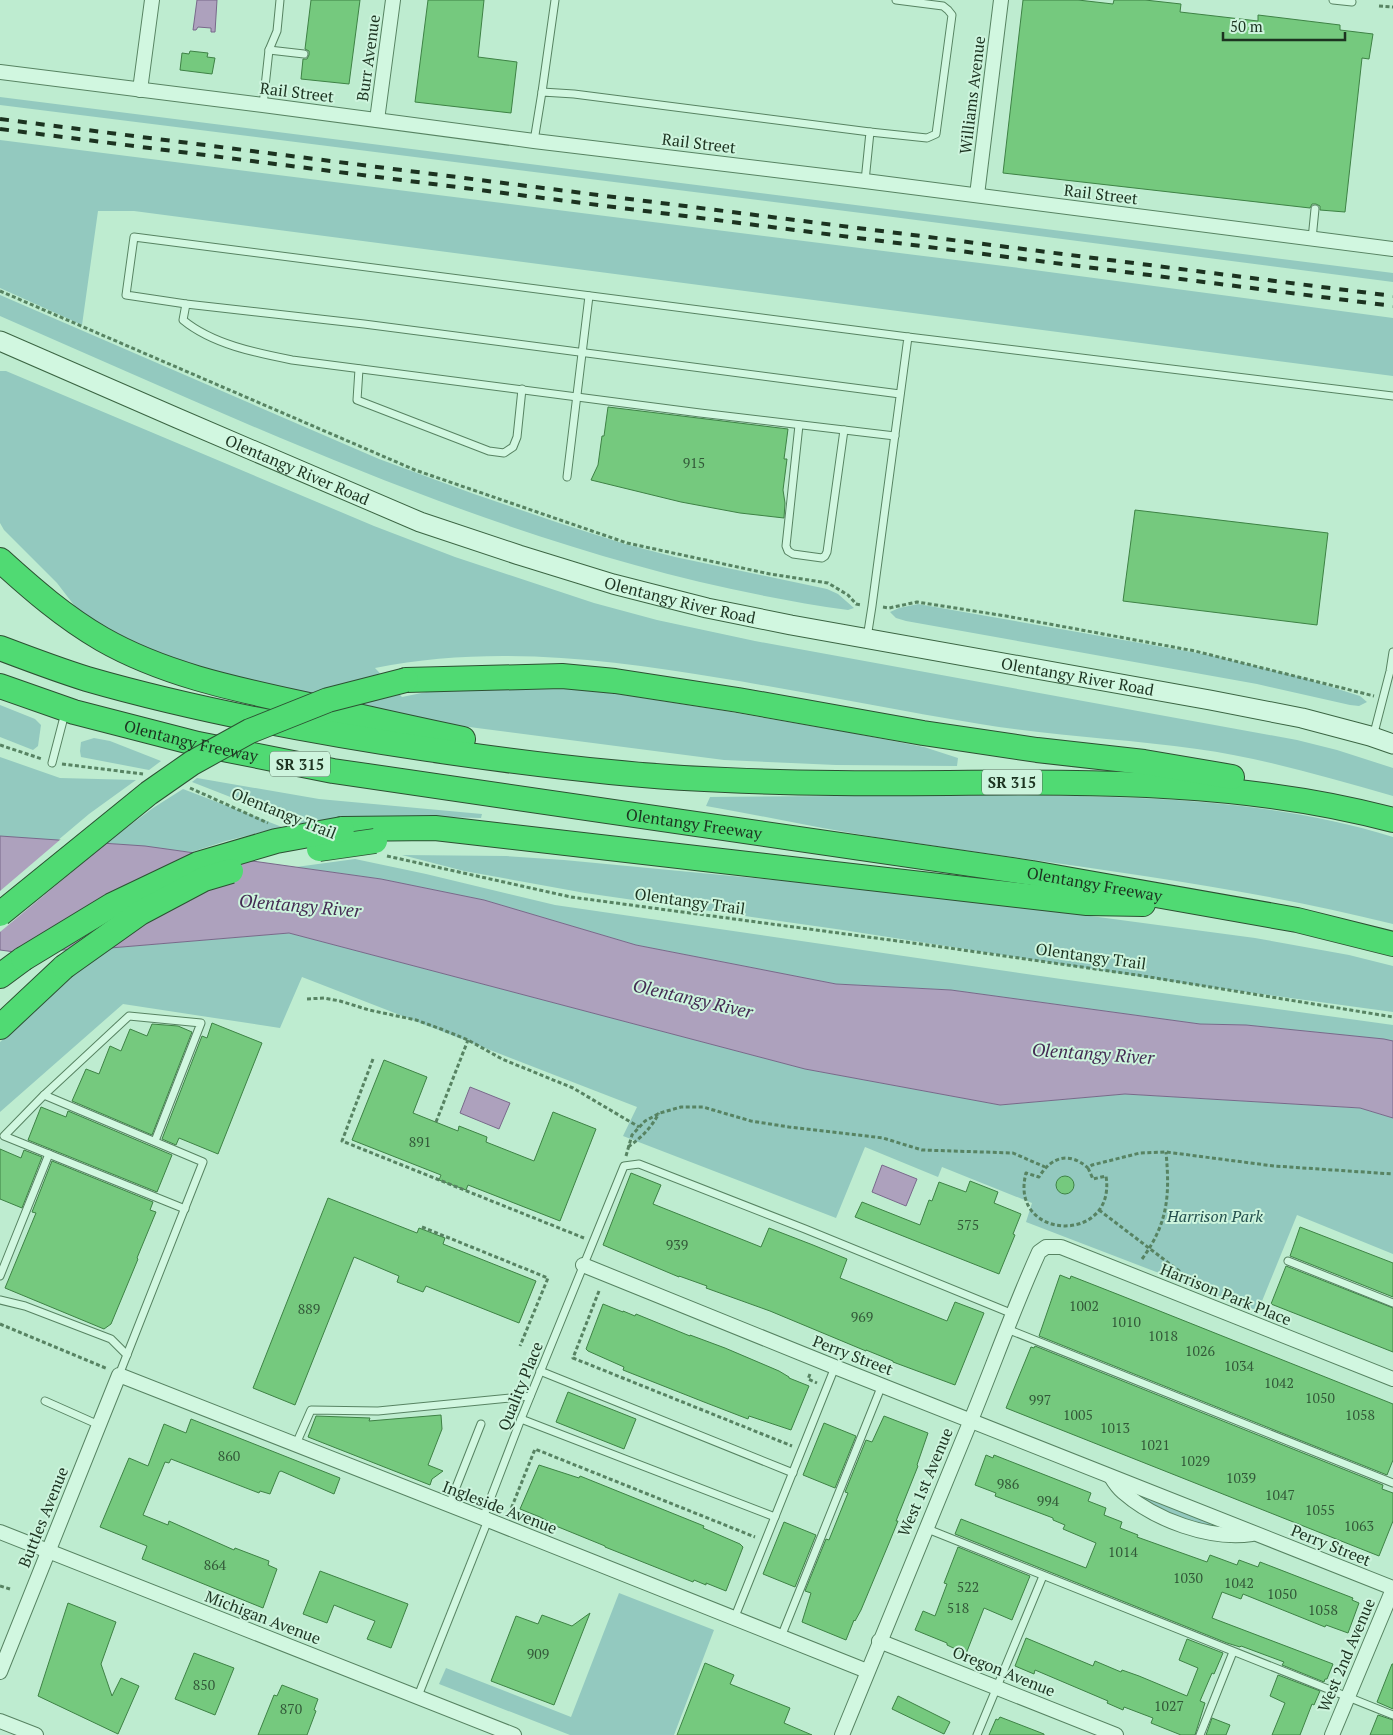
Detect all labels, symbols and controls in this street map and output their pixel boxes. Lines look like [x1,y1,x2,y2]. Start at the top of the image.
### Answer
scale bar [1223,10,1346,42]
street label: Burr Avenue [351,13,385,103]
text: 50 m [1230,16,1263,36]
street label: Williams Avenue [954,35,990,155]
street label: Rail Street [259,77,335,107]
street label: Rail Street [661,128,737,158]
street label: Rail Street [1063,179,1139,209]
street label: Olentangy River Road [222,429,373,510]
house number: 915 [683,453,705,472]
street label: Olentangy River Road [602,571,758,629]
street label: Olentangy River Road [999,652,1156,701]
street label: Olentangy Freeway [122,714,261,767]
road number: SR 315 [270,752,330,776]
road number: SR 315 [982,770,1042,794]
street label: Olentangy Trail [228,782,340,844]
street label: Olentangy Freeway [625,803,764,845]
street label: Olentangy Freeway [1025,861,1165,907]
street label: Olentangy Trail [633,882,747,920]
water label: Olentangy River [238,888,363,922]
street label: Olentangy Trail [1034,937,1148,975]
water label: Olentangy River [631,973,756,1024]
water label: Olentangy River [1031,1037,1156,1069]
house number: 891 [409,1132,431,1151]
park label: Harrison Park [1166,1205,1263,1227]
house number: 575 [957,1215,979,1234]
house number: 939 [666,1235,688,1254]
street label: Harrison Park Place [1157,1258,1295,1330]
house number: 1002 [1069,1296,1099,1315]
house number: 889 [298,1299,320,1318]
house number: 969 [851,1307,873,1326]
house number: 1010 [1111,1312,1141,1331]
house number: 1018 [1148,1326,1178,1345]
street label: Perry Street [810,1330,896,1380]
street label: Quality Place [492,1338,548,1434]
house number: 1026 [1185,1341,1215,1360]
house number: 1034 [1224,1356,1254,1375]
house number: 1042 [1264,1373,1294,1392]
house number: 1050 [1305,1388,1335,1407]
house number: 997 [1029,1390,1051,1409]
house number: 1005 [1063,1405,1093,1424]
house number: 1058 [1345,1405,1375,1424]
house number: 1013 [1100,1418,1130,1437]
street label: West 1st Avenue [892,1424,958,1540]
house number: 1021 [1140,1435,1170,1454]
house number: 860 [218,1446,240,1465]
house number: 1029 [1180,1451,1210,1470]
street label: Buttles Avenue [13,1463,73,1571]
house number: 1039 [1226,1468,1256,1487]
house number: 986 [997,1474,1020,1493]
street label: Ingleside Avenue [440,1475,560,1539]
house number: 1047 [1265,1485,1295,1504]
house number: 994 [1037,1491,1060,1510]
house number: 1055 [1305,1500,1335,1519]
house number: 1063 [1344,1516,1374,1535]
street label: Perry Street [1288,1519,1374,1571]
house number: 1014 [1108,1542,1138,1561]
house number: 864 [204,1555,227,1574]
house number: 1030 [1173,1568,1203,1587]
house number: 1042 [1224,1573,1254,1592]
house number: 522 [957,1577,979,1596]
house number: 1050 [1267,1584,1297,1603]
street label: Michigan Avenue [202,1585,324,1649]
street label: West 2nd Avenue [1312,1595,1380,1715]
house number: 518 [947,1598,969,1617]
house number: 1058 [1308,1600,1338,1619]
street label: Oregon Avenue [949,1640,1059,1702]
house number: 909 [527,1644,549,1663]
house number: 850 [193,1675,215,1694]
house number: 1027 [1154,1696,1184,1715]
house number: 870 [280,1699,302,1718]

